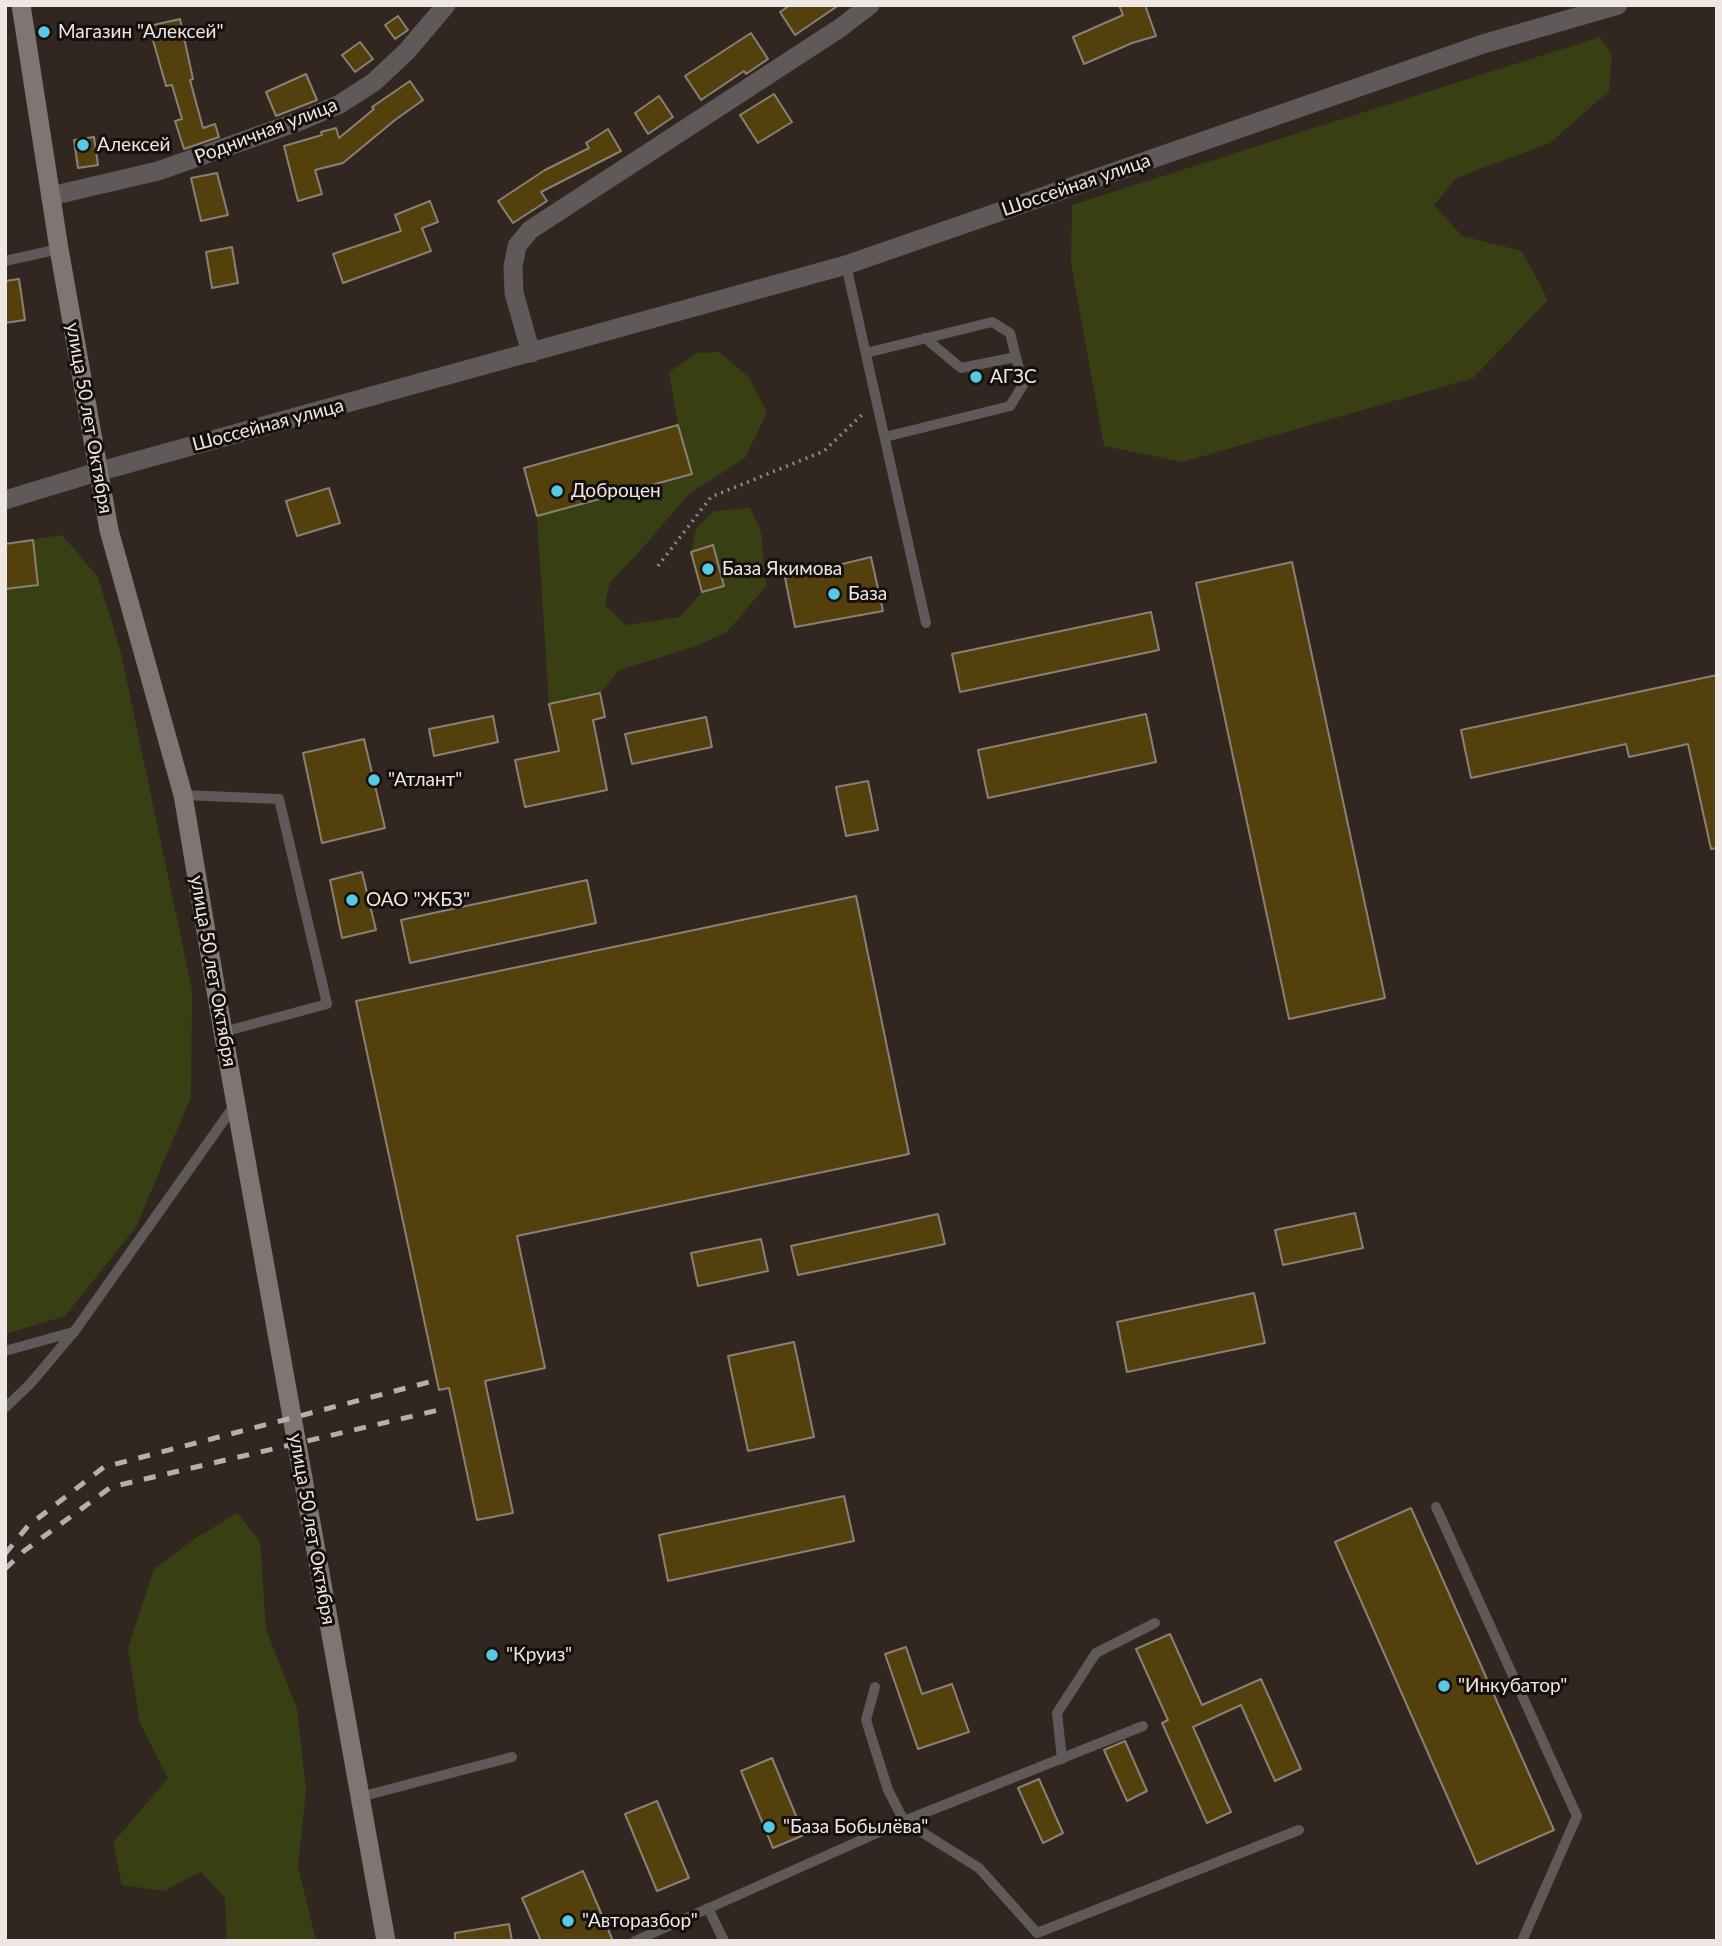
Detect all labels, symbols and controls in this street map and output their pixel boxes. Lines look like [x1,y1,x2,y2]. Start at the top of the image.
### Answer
place label: Магазин "Алексей" [58,21,223,43]
marker: Магазин "Алексей" [36,24,52,40]
street label: Родничная улица [192,93,340,169]
place label: Алексей [97,134,170,156]
marker: Алексей [75,137,91,153]
street label: Шоссейная улица [999,149,1153,221]
street label: улица 50 лет Октября [61,321,117,515]
place label: АГЗС [990,366,1037,388]
marker: АГЗС [968,369,984,385]
street label: Шоссейная улица [190,394,346,456]
place label: Доброцен [571,480,661,502]
marker: Доброцен [549,483,565,499]
place label: База Якимова [722,558,842,580]
marker: База Якимова [700,561,716,577]
place label: База [848,583,887,605]
marker: База [826,586,842,602]
place label: "Атлант" [388,769,462,791]
marker: "Атлант" [366,772,382,788]
street label: улица 50 лет Октября [185,874,241,1068]
place label: ОАО "ЖБЗ" [366,889,470,911]
marker: ОАО "ЖБЗ" [344,892,360,908]
street label: улица 50 лет Октября [284,1432,340,1626]
place label: "Круиз" [506,1644,572,1666]
marker: "Круиз" [484,1647,500,1663]
place label: "Инкубатор" [1458,1675,1567,1697]
marker: "Инкубатор" [1436,1678,1452,1694]
place label: "База Бобылёва" [783,1816,928,1838]
marker: "База Бобылёва" [761,1819,777,1835]
place label: "Авторазбор" [582,1910,698,1932]
marker: "Авторазбор" [560,1913,576,1929]

